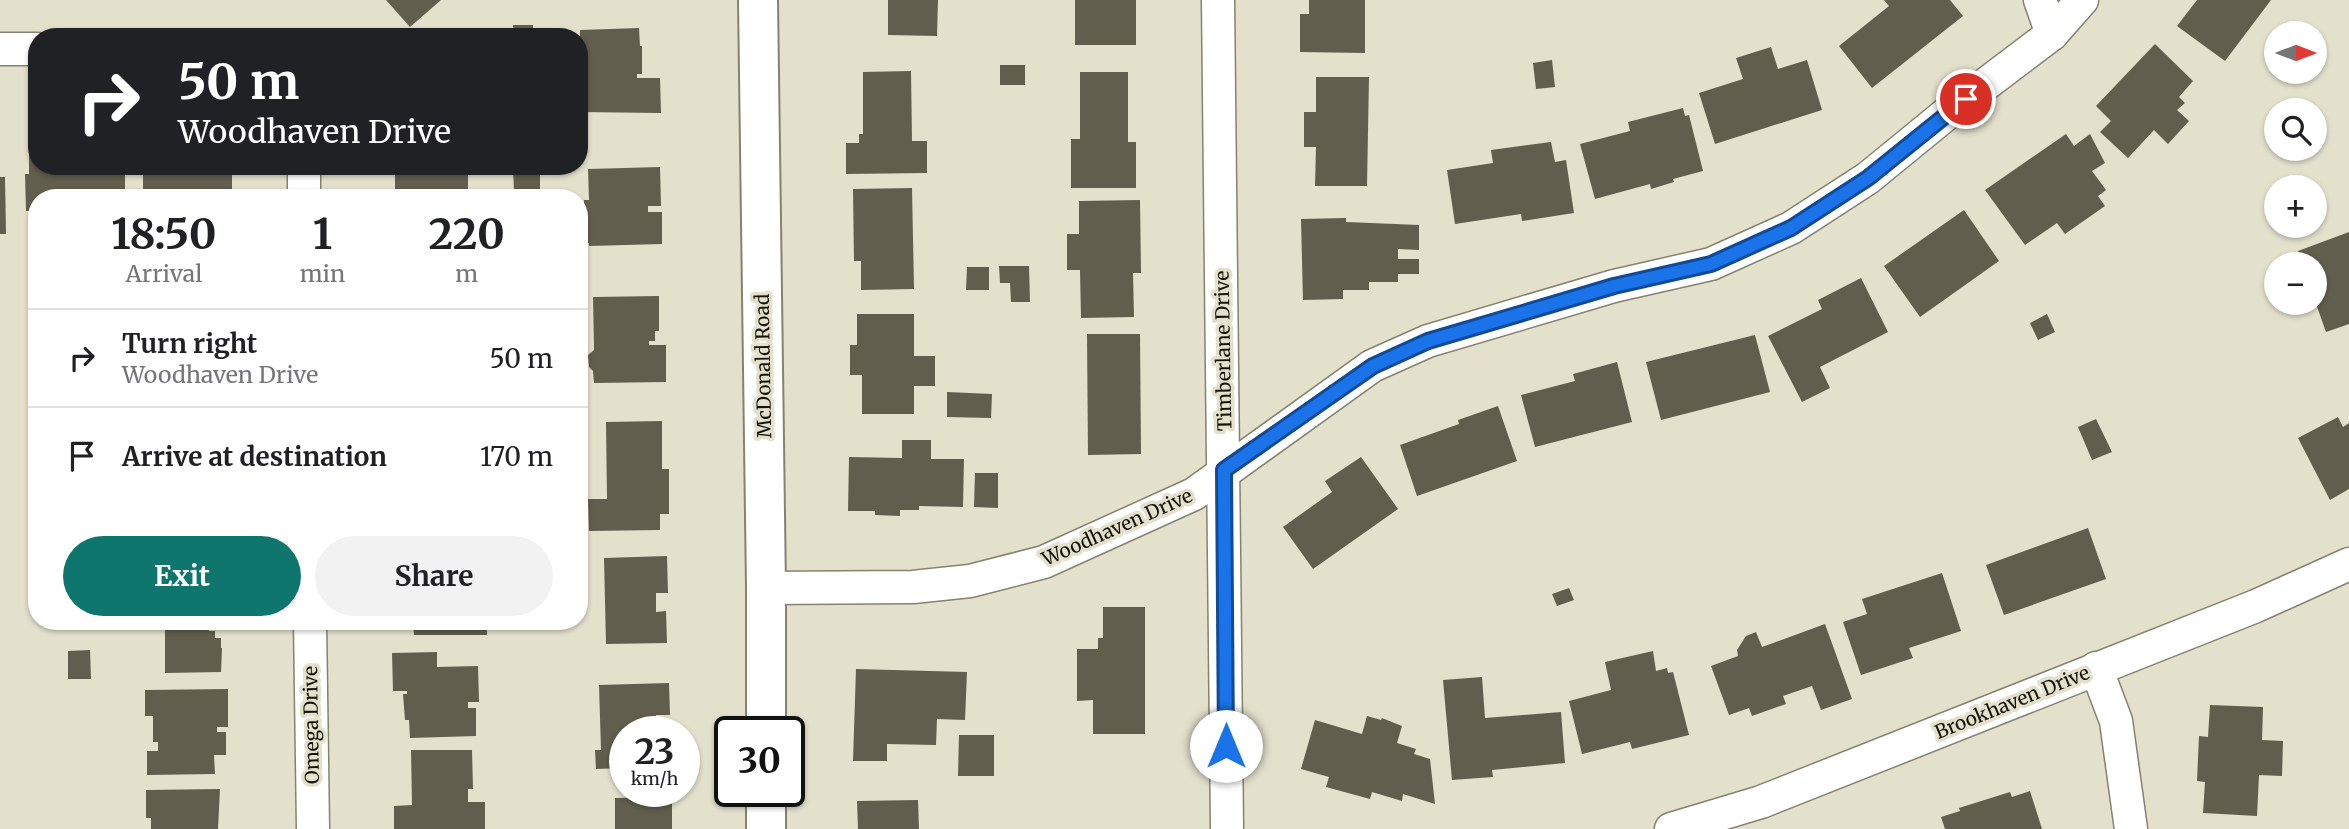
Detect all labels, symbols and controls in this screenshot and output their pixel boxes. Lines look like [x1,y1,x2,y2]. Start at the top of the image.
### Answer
north arrow [2264,21,2328,84]
map controls [2264,21,2327,315]
text: 50 m [178,51,299,112]
icon: right [63,56,154,147]
pin [1936,69,1996,129]
icon: arrive [1947,80,1985,118]
button: search [2264,98,2327,161]
text: Woodhaven Drive [178,112,451,152]
button: + [2264,175,2327,238]
text: 18:50 [111,208,216,260]
text: 1 [313,208,332,260]
text: 220 [429,208,505,260]
button: − [2264,252,2327,315]
text: Arrival [125,259,202,288]
text: min [300,259,345,288]
text: m [455,259,478,288]
street label: Timberlane Drive [1210,271,1236,431]
street label: McDonald Road [750,294,776,438]
text: Turn right [122,327,257,360]
icon: right [63,339,101,377]
text: 50 m [489,342,553,375]
text: Woodhaven Drive [122,360,318,389]
icon: arrive [63,437,101,475]
text: Arrive at destination [122,440,387,473]
text: 170 m [480,440,553,473]
street label: Woodhaven Drive [1037,483,1196,571]
button: Exit [63,536,301,616]
button: Share [315,536,553,616]
street label: Brookhaven Drive [1931,660,2093,744]
street label: Omega Drive [298,666,324,784]
position arrow [1189,709,1263,783]
speed limit sign: 30 [714,716,805,807]
text: 23 [635,730,674,774]
text: km/h [631,767,678,790]

